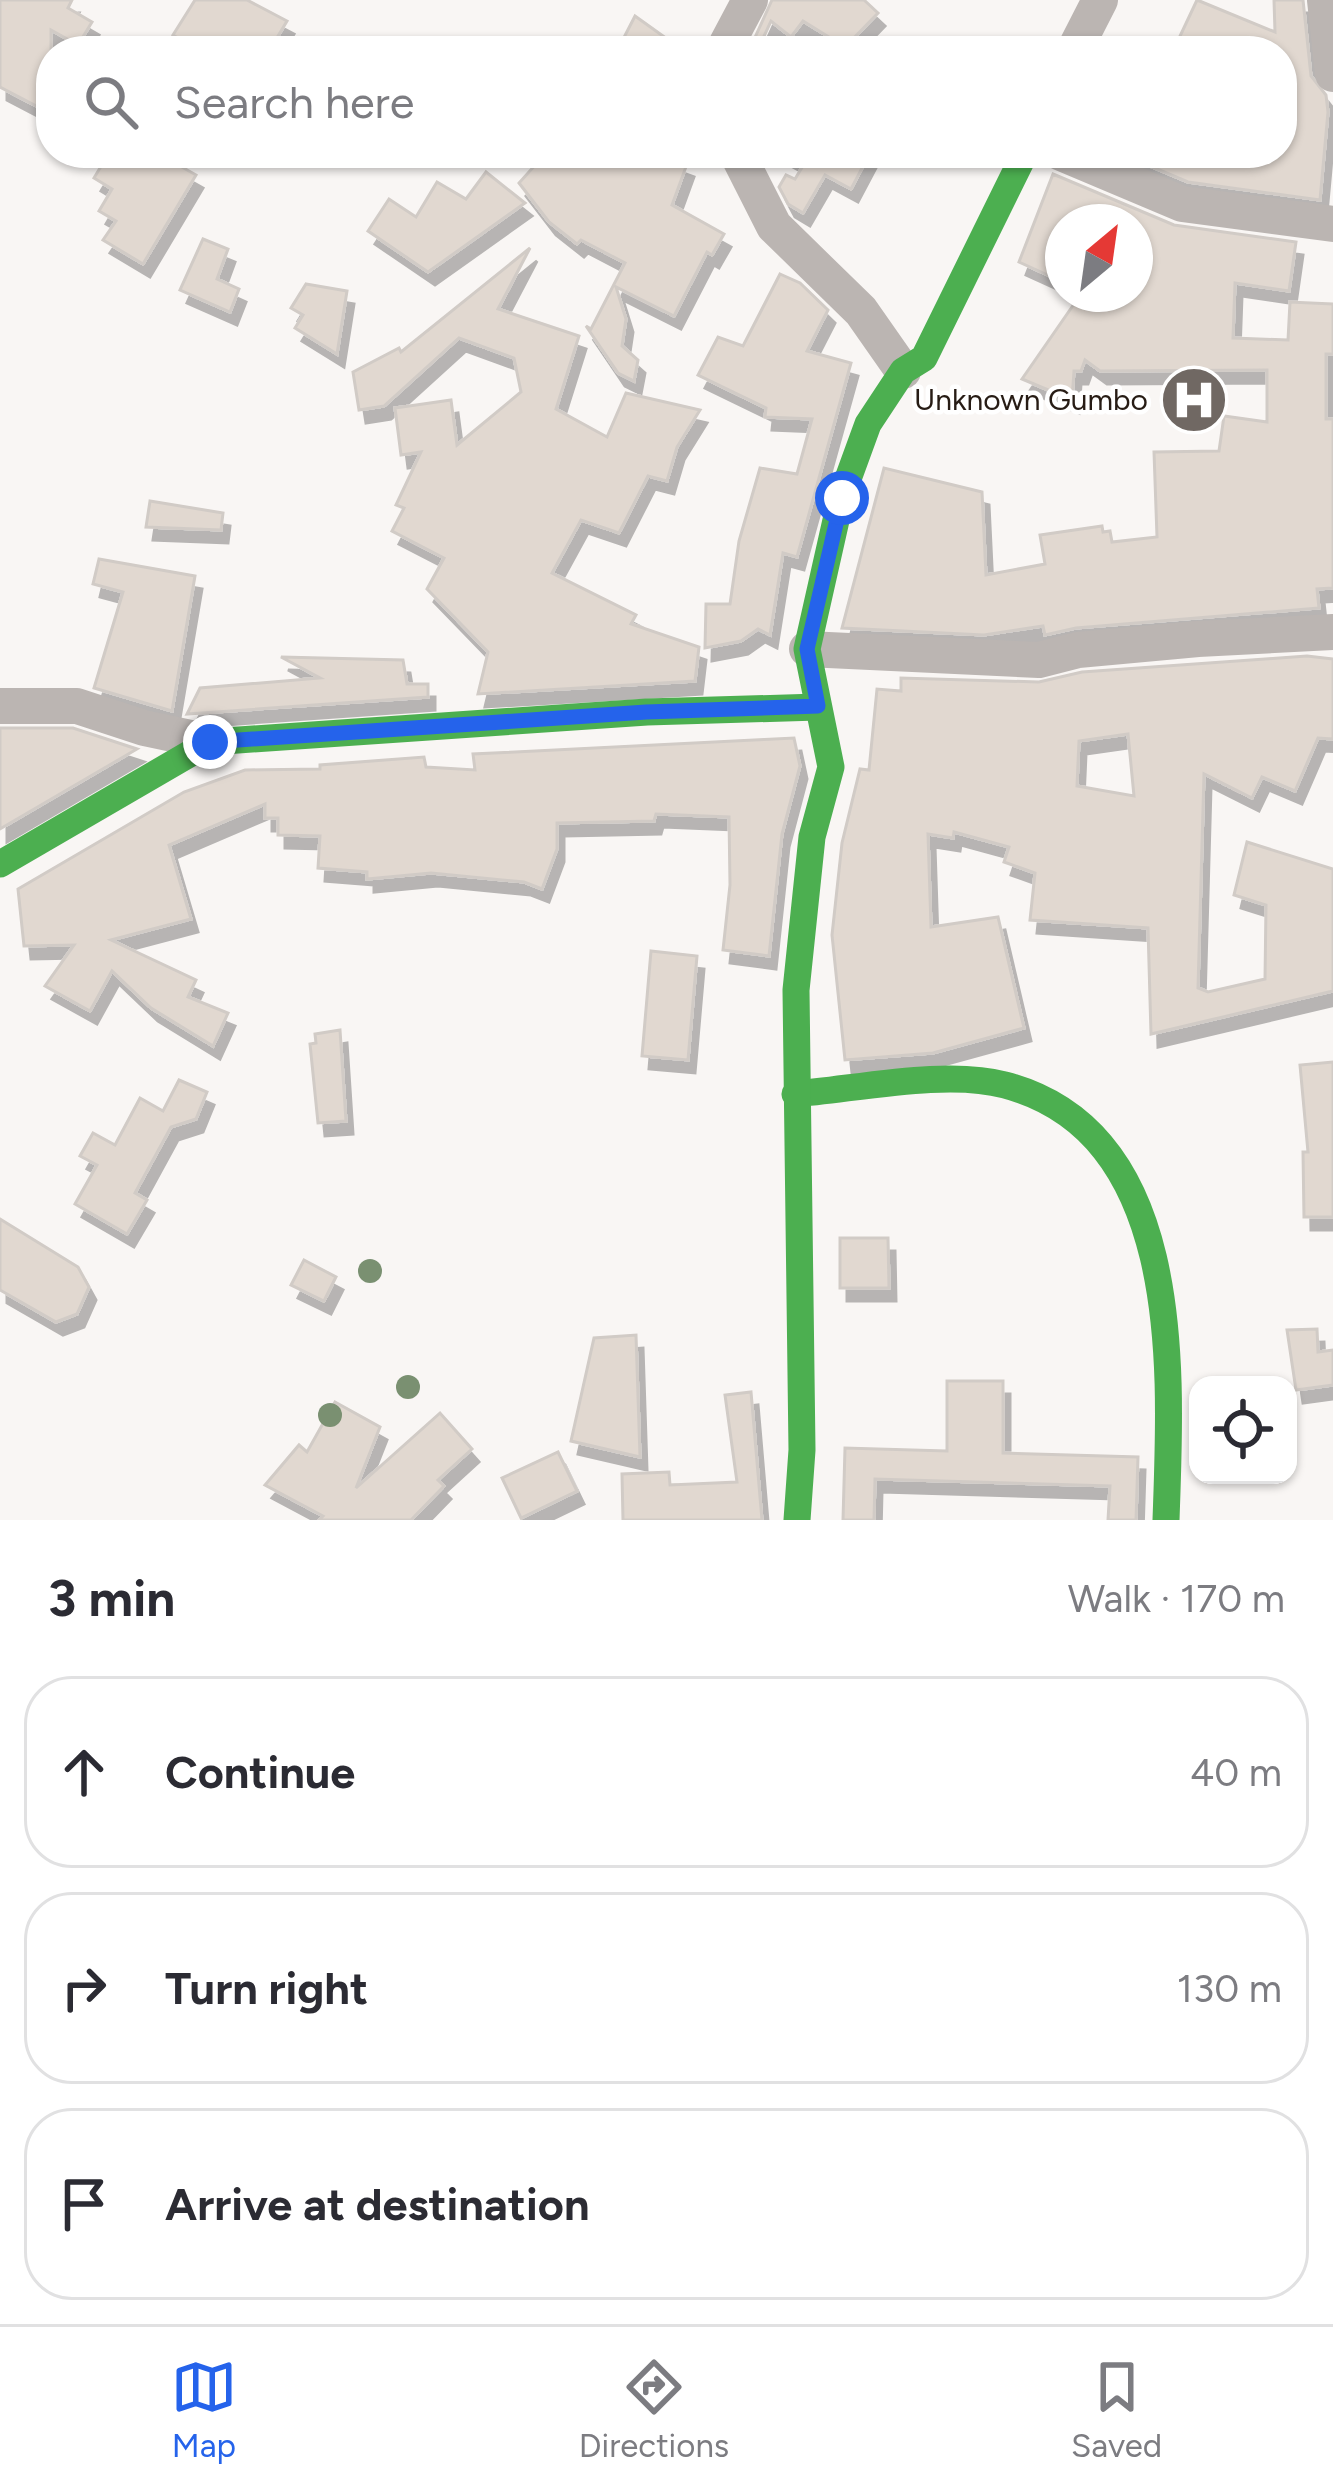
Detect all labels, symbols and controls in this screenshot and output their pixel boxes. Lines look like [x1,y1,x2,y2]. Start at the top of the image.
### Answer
search box [36,36,1297,168]
icon: search [78,69,144,135]
text: Search here [174,75,414,129]
north arrow [1045,204,1153,312]
hospital icon: Unknown Gumbo [1159,365,1229,435]
place label: Unknown Gumbo [914,381,1148,418]
route start [815,471,869,525]
route end [183,715,237,769]
map controls [1189,1376,1297,1484]
button: locate [1189,1376,1297,1484]
text: 3 min [48,1568,175,1629]
text: Walk · 170 m [1068,1575,1285,1622]
icon: ahead [51,1739,117,1805]
text: Continue [165,1745,355,1799]
text: 40 m [1190,1749,1282,1796]
icon: right [51,1955,117,2021]
text: Turn right [165,1961,368,2015]
text: 130 m [1177,1965,1282,2012]
icon: arrive [51,2171,117,2237]
text: Arrive at destination [165,2177,589,2231]
tab: Map [171,2354,237,2465]
tab: Directions [579,2354,729,2465]
tab: Saved [1071,2354,1162,2465]

